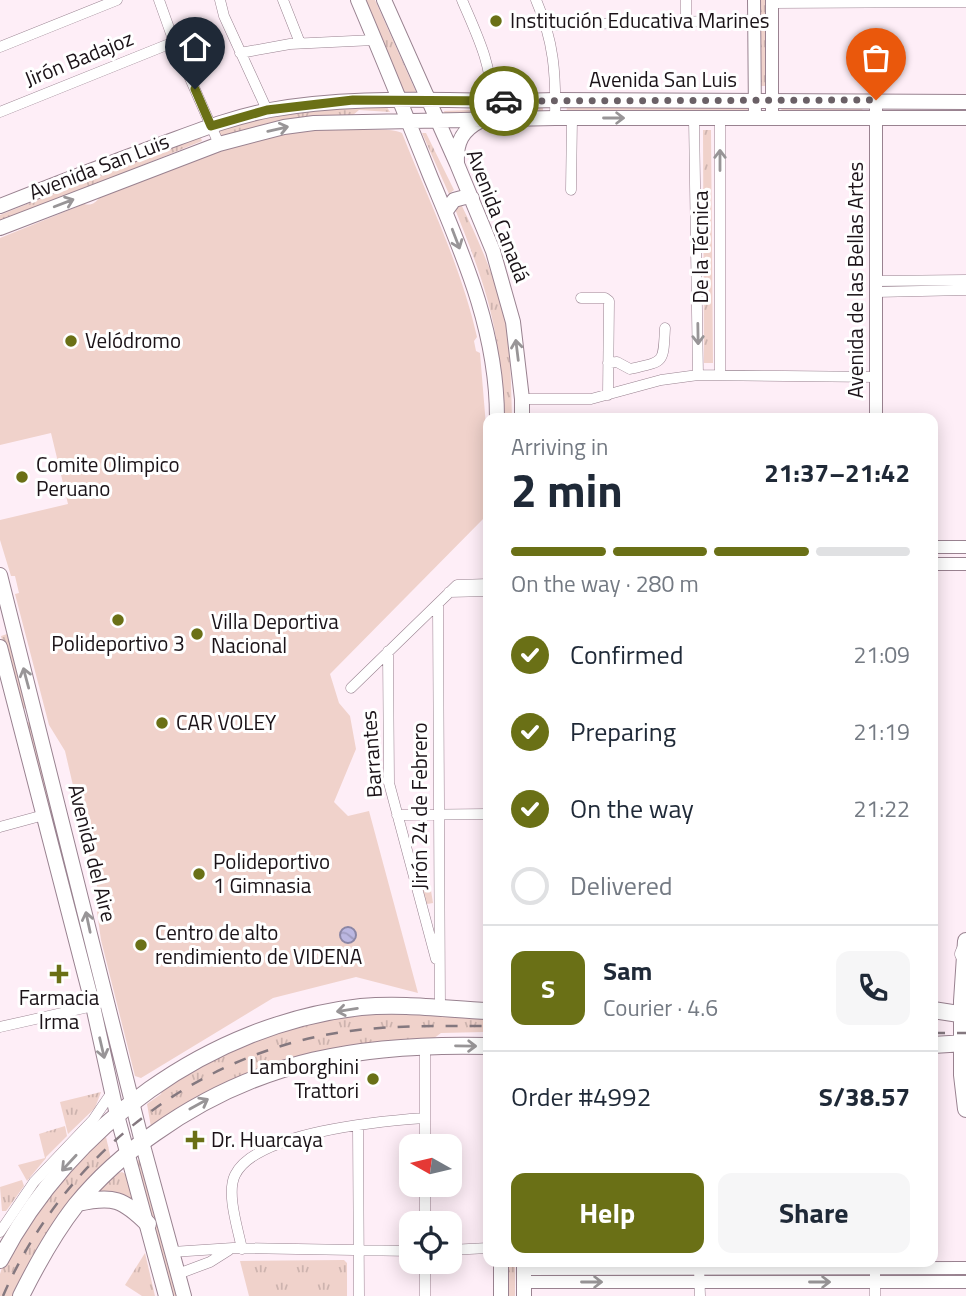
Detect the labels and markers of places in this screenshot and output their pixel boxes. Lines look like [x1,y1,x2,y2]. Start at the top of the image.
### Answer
place label: Institución Educativa Marines [510,4,770,36]
marker: Institución Educativa Marines [488,13,504,29]
pin [165,17,225,89]
pin [846,28,906,100]
place label: Velódromo [85,324,181,356]
marker: Velódromo [63,333,79,349]
place label: Comite Olimpico Peruano [36,448,180,504]
marker: Comite Olimpico Peruano [14,469,30,485]
place label: Villa Deportiva Nacional [211,605,339,661]
marker: Polideportivo 3 [110,612,126,628]
marker: Villa Deportiva Nacional [189,626,205,642]
place label: Polideportivo 3 [51,627,185,659]
place label: CAR VOLEY [176,706,277,738]
marker: CAR VOLEY [154,715,170,731]
place label: Polideportivo 1 Gimnasia [213,845,330,901]
marker: Polideportivo 1 Gimnasia [191,866,207,882]
place label: Centro de alto rendimiento de VIDENA [155,916,363,972]
marker: Centro de alto rendimiento de VIDENA [133,937,149,953]
marker: Farmacia Irma [51,966,67,982]
place label: Farmacia Irma [19,981,100,1037]
place label: Lamborghini Trattori [249,1050,359,1106]
marker: Lamborghini Trattori [365,1071,381,1087]
place label: Dr. Huarcaya [211,1123,323,1155]
marker: Dr. Huarcaya [185,1130,205,1150]

